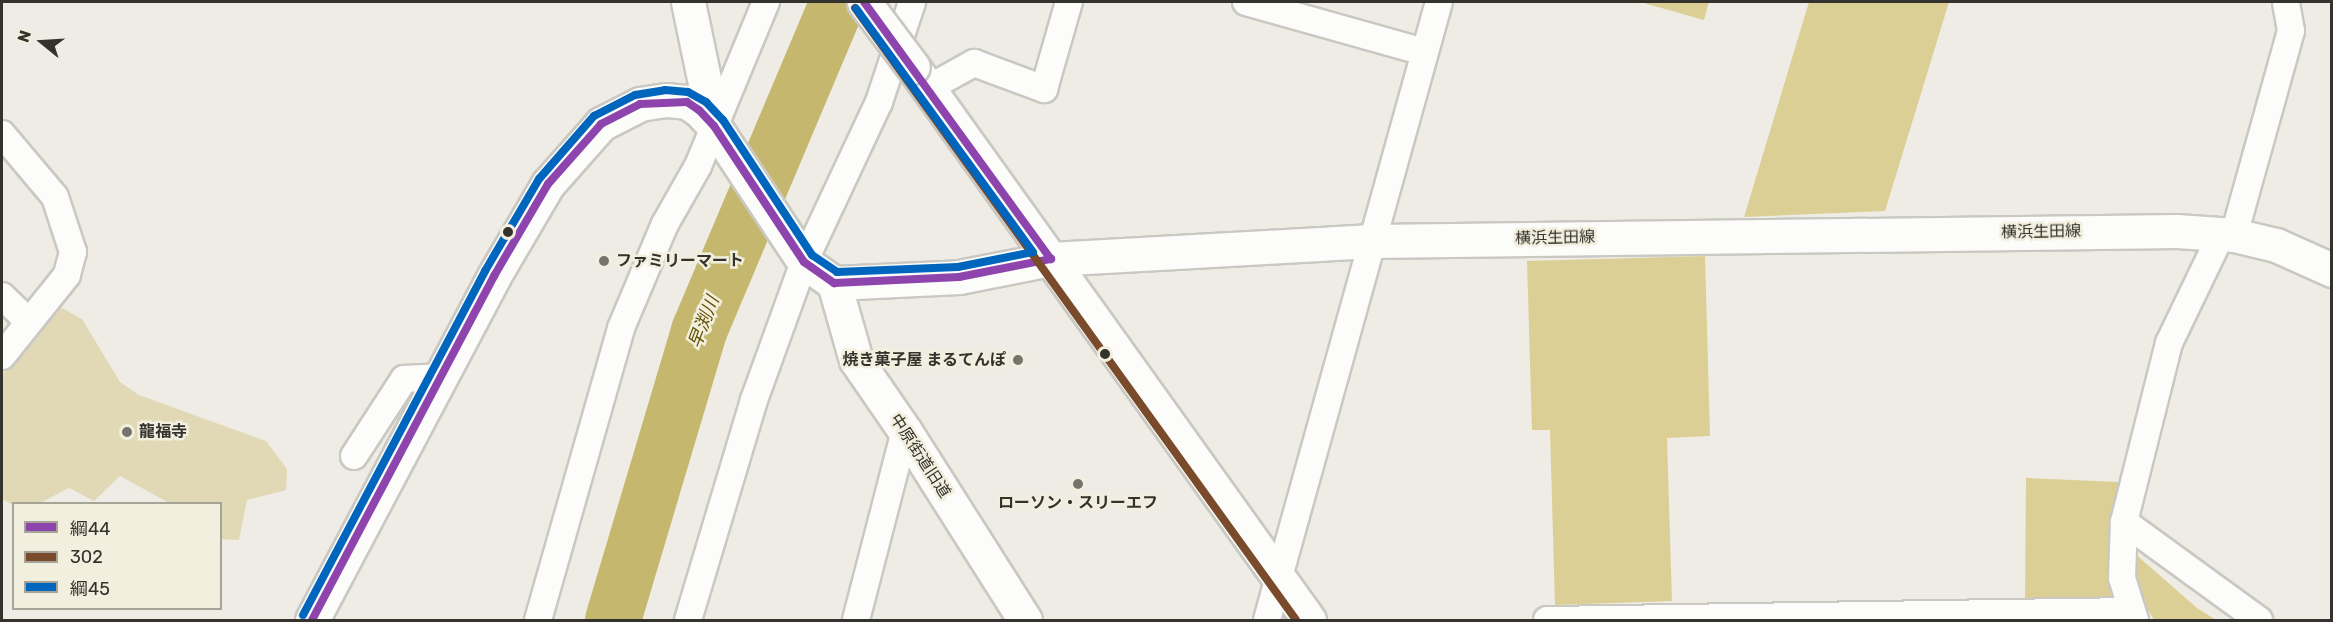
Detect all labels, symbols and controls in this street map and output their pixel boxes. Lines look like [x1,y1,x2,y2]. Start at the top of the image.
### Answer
north arrow [12,12,72,72]
text: N [14,28,35,45]
street label: 横浜生田線 [2001,222,2081,242]
unlabelled marker [502,226,514,238]
street label: 横浜生田線 [1515,228,1595,248]
place label: ファミリーマート [616,251,744,271]
marker: ファミリーマート [597,254,611,268]
water label: 早渕川 [684,293,724,351]
unlabelled marker [1099,348,1111,360]
place label: 焼き菓子屋 まるてんぽ [843,350,1006,370]
marker: 焼き菓子屋 まるてんぽ [1011,353,1025,367]
street label: 中原街道旧道 [886,411,954,501]
place label: 龍福寺 [139,422,187,442]
marker: 龍福寺 [120,425,134,439]
marker: ローソン・スリーエフ [1071,477,1085,491]
place label: ローソン・スリーエフ [998,493,1158,513]
legend [12,502,222,610]
text: 綱44 [70,518,110,540]
text: 302 [70,546,103,568]
text: 綱45 [70,578,110,600]

